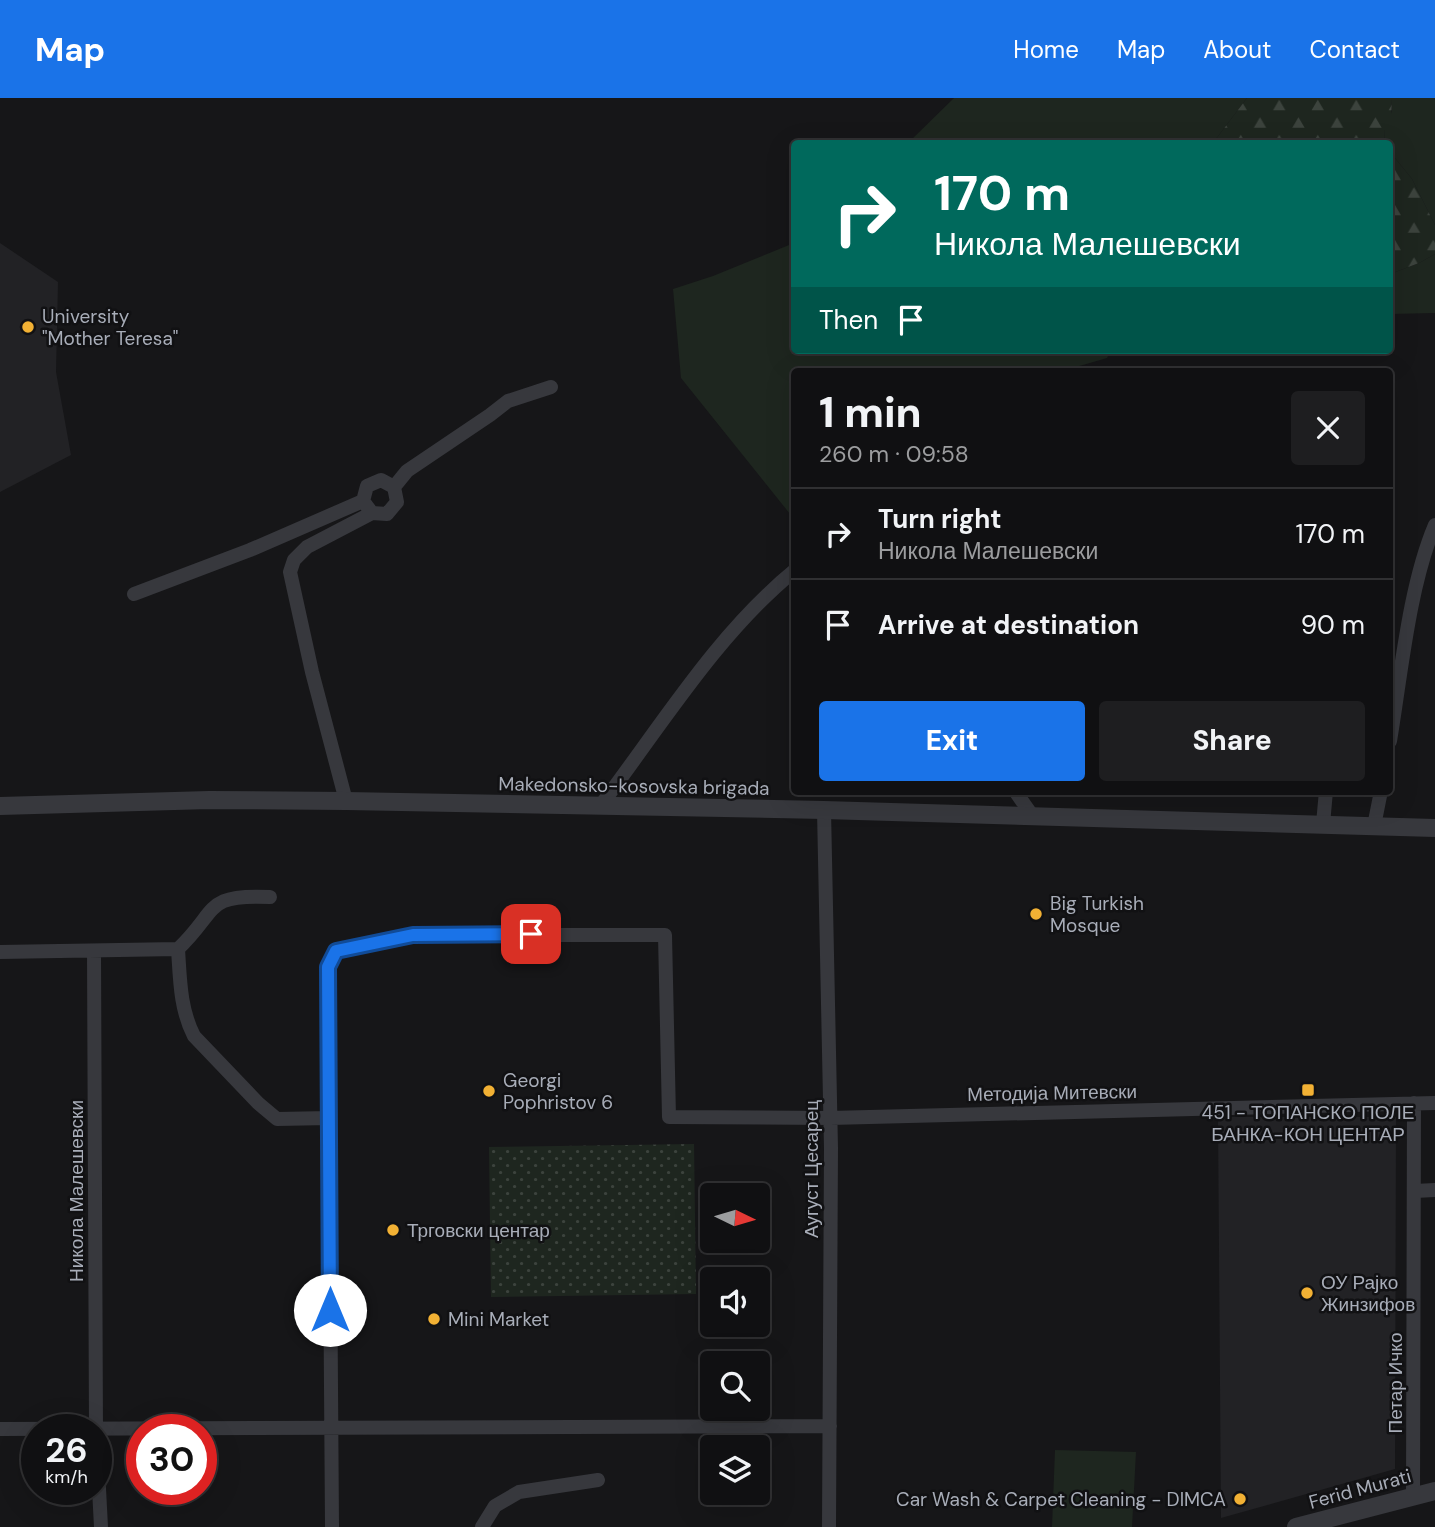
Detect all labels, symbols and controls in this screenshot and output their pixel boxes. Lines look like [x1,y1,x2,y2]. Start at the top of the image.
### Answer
text: Map [35,28,105,71]
text: Home [1013,34,1079,65]
text: Map [1117,34,1165,65]
text: About [1203,34,1272,65]
text: Contact [1310,34,1400,65]
text: 170 m [934,161,1070,225]
icon: right [819,168,910,259]
text: Никола Малешевски [934,223,1241,265]
icon: arrive [892,301,930,339]
text: Then [819,303,878,337]
place label: University "Mother Teresa" [42,304,178,351]
marker: University "Mother Teresa" [20,319,36,335]
text: 1 min [819,385,922,440]
button: close [1291,391,1365,465]
text: 260 m · 09:58 [819,439,969,469]
text: Turn right [878,502,1002,536]
icon: right [819,515,857,553]
text: 170 m [1296,517,1365,551]
text: Никола Малешевски [878,536,1098,566]
icon: arrive [819,606,857,644]
text: Arrive at destination [878,608,1139,642]
text: 90 m [1301,608,1365,642]
button: Exit [819,701,1085,781]
button: Share [1099,701,1365,781]
street label: Makedonsko-kosovska brigada [498,771,770,801]
place label: Big Turkish Mosque [1050,891,1144,938]
pin [501,904,561,964]
marker: Big Turkish Mosque [1028,906,1044,922]
icon: arrive [512,915,550,953]
place label: Georgi Pophristov 6 [503,1068,613,1115]
street label: Методија Митевски [967,1079,1137,1107]
marker: 451 - ТОПАНСКО ПОЛЕ БАНКА-КОН ЦЕНТАР [1300,1082,1316,1098]
marker: Georgi Pophristov 6 [481,1083,497,1099]
street label: Никола Малешевски [64,1100,89,1282]
street label: Аугуст Цесарец [799,1100,824,1238]
place label: 451 - ТОПАНСКО ПОЛЕ БАНКА-КОН ЦЕНТАР [1202,1100,1414,1147]
north arrow [700,1183,770,1253]
map controls [700,1183,770,1505]
place label: Трговски центар [407,1218,550,1243]
marker: Трговски центар [385,1222,401,1238]
button: sound [700,1267,770,1337]
place label: ОУ Рајко Жинзифов [1321,1270,1415,1317]
position arrow [293,1273,367,1347]
marker: ОУ Рајко Жинзифов [1299,1285,1315,1301]
place label: Mini Market [448,1307,549,1332]
marker: Mini Market [426,1311,442,1327]
street label: Петар Ичко [1383,1333,1408,1433]
button: search [700,1351,770,1421]
speed limit sign: 30 [126,1414,217,1505]
text: 26 [45,1427,88,1473]
button: layers [700,1435,770,1505]
street label: Ferid Murati [1306,1463,1414,1515]
text: km/h [45,1465,88,1489]
place label: Car Wash & Carpet Cleaning - DIMCA [896,1487,1226,1512]
marker: Car Wash & Carpet Cleaning - DIMCA [1232,1491,1248,1507]

